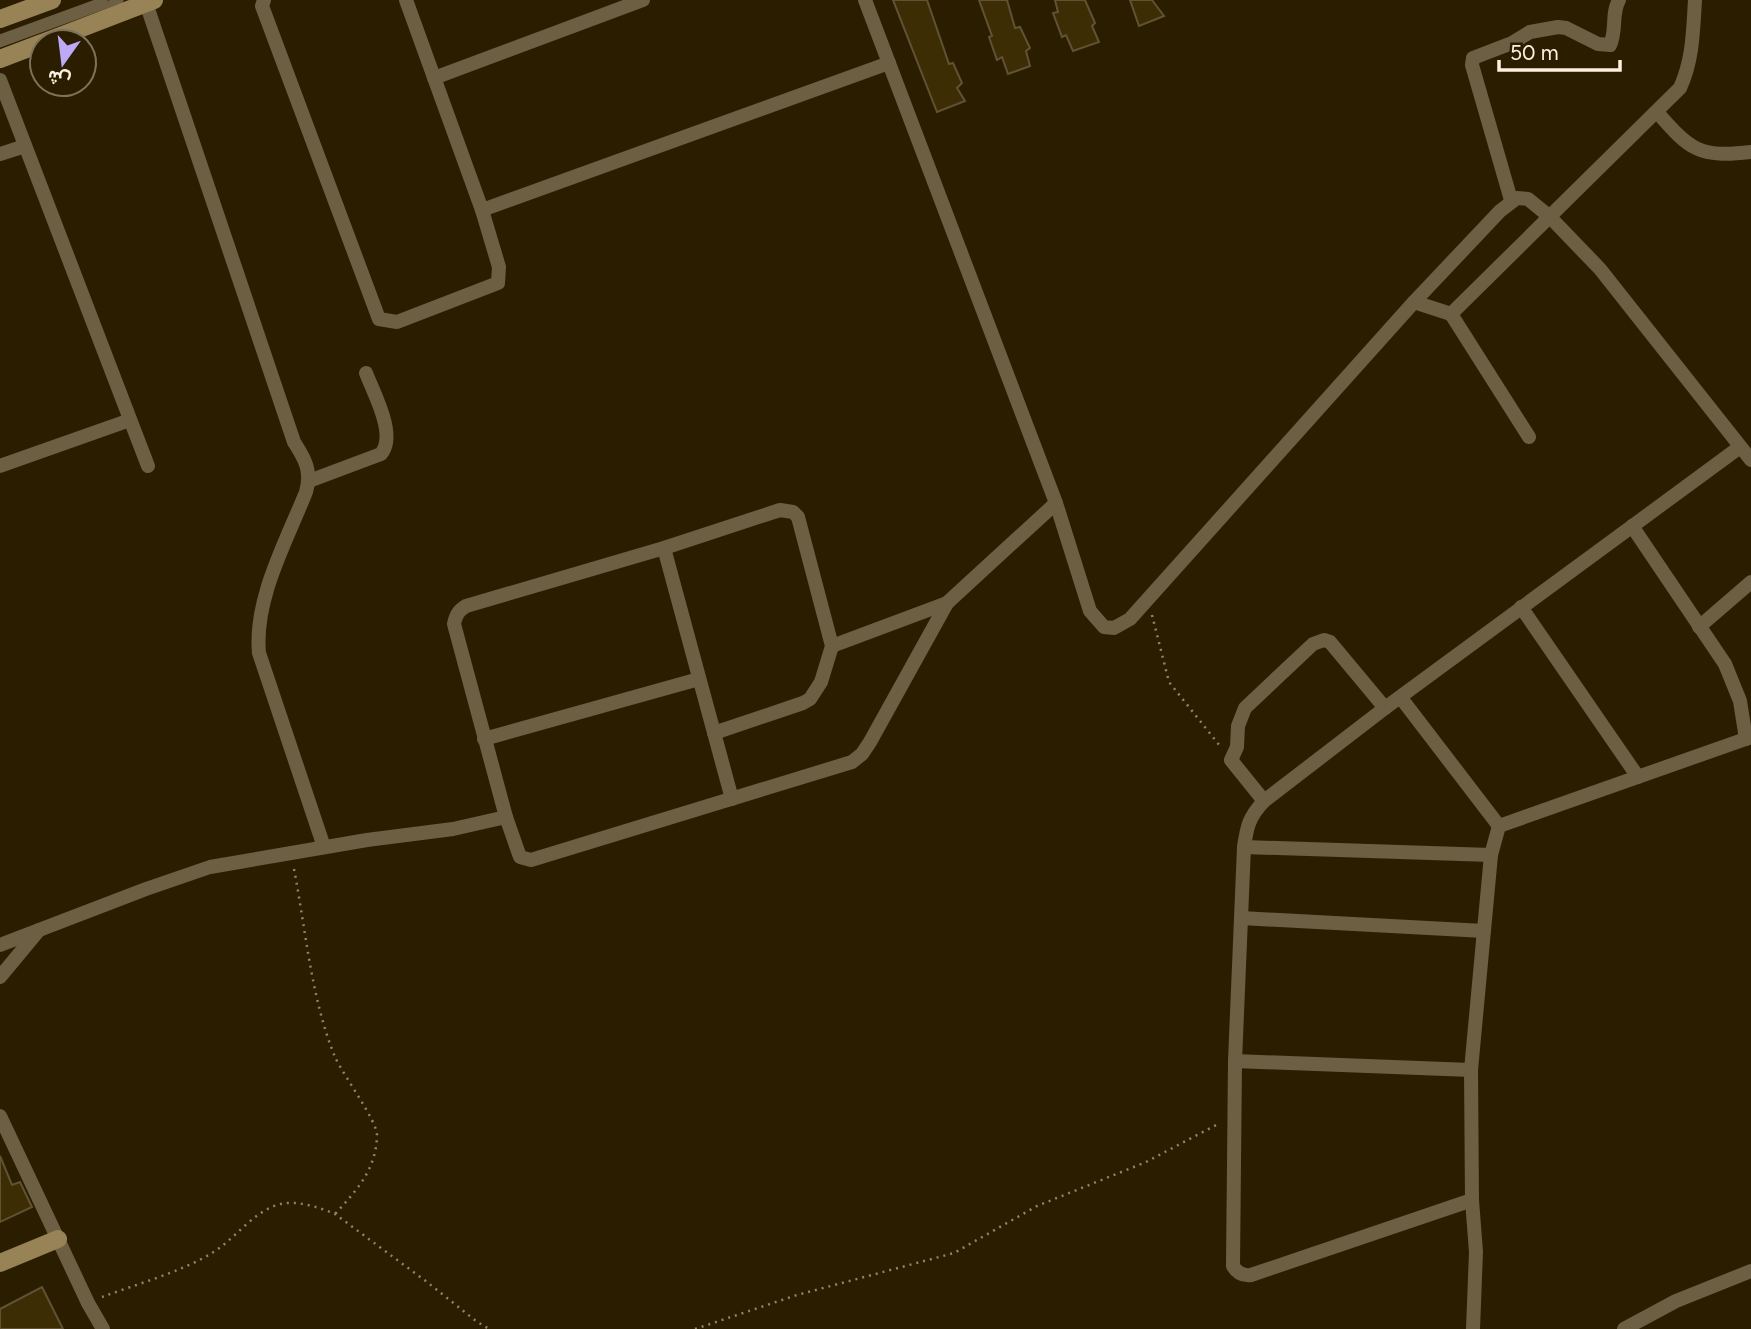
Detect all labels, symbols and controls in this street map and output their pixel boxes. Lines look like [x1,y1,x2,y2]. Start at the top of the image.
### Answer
north arrow [28,28,98,98]
scale bar [1499,28,1620,72]
text: 50 m [1510,40,1559,65]
text: ش [45,65,73,93]

